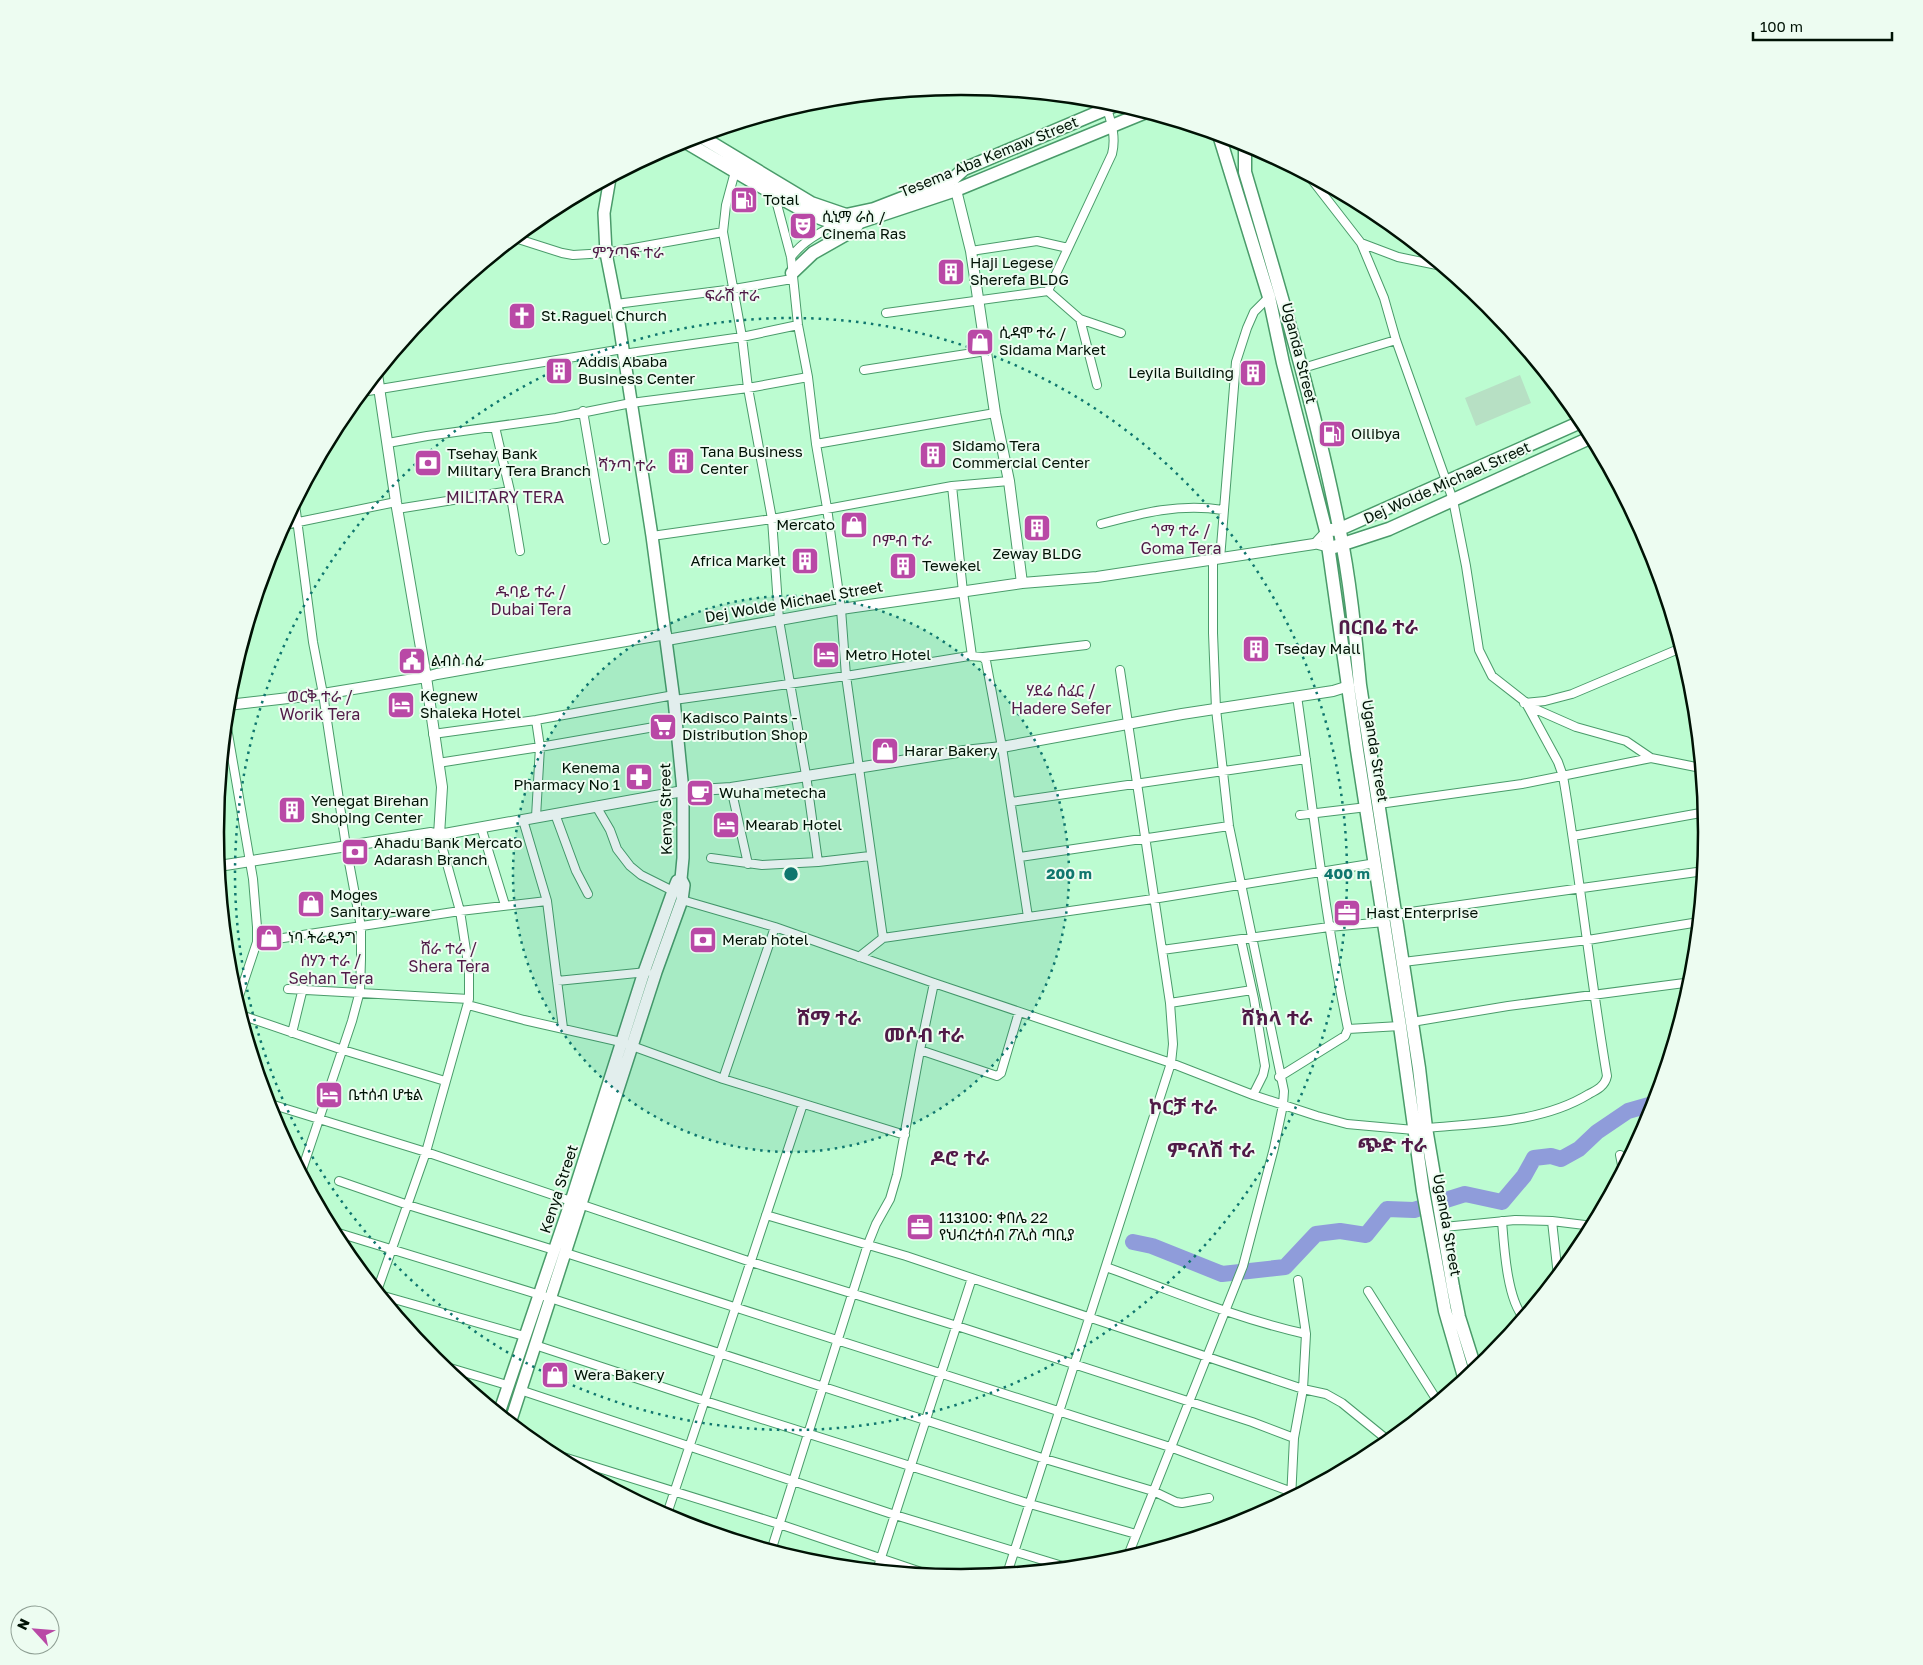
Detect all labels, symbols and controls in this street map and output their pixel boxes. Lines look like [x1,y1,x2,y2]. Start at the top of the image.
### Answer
scale bar [1753,10,1892,42]
text: 100 m [1760,17,1803,35]
street label: Tesema Aba Kemaw Street [897,112,1081,200]
fuel station icon: Total [729,185,759,215]
place label: Total [763,190,799,208]
place label: ሲኒማ ራስ / Cinema Ras [822,207,906,242]
theatre icon: ሲኒማ ራስ / Cinema Ras [788,211,818,241]
district label: ምንጣፍ ተራ [592,242,664,262]
place label: Haji Legese Sherefa BLDG [970,253,1069,288]
building icon: Haji Legese Sherefa BLDG [936,257,966,287]
district label: ፍራሽ ተራ [704,285,760,305]
street label: Uganda Street [1279,300,1321,405]
church icon: St.Raguel Church [507,301,537,331]
place label: St.Raguel Church [541,306,667,324]
place label: ሲዳሞ ተራ / Sidama Market [999,323,1106,358]
shop icon: ሲዳሞ ተራ / Sidama Market [965,327,995,357]
place label: Addis Ababa Business Center [578,352,695,387]
building icon: Addis Ababa Business Center [544,356,574,386]
building icon: Leyila Building [1238,358,1268,388]
place label: Leyila Building [1128,363,1234,381]
fuel station icon: Oilibya [1317,419,1347,449]
place label: Oilibya [1351,424,1400,442]
place label: Sidamo Tera Commercial Center [952,436,1090,471]
street label: Dej Wolde Michael Street [1360,437,1533,527]
building icon: Sidamo Tera Commercial Center [918,440,948,470]
place label: Tana Business Center [700,442,803,477]
place label: Tsehay Bank Military Tera Branch [447,444,591,479]
building icon: Tana Business Center [666,446,696,476]
bank icon: Tsehay Bank Military Tera Branch [413,448,443,478]
district label: ሻንጣ ተራ [598,455,656,475]
district label: MILITARY TERA [446,487,564,507]
shop icon: Mercato [839,510,869,540]
building icon: Zeway BLDG [1022,513,1052,543]
place label: Mercato [776,515,835,533]
district label: ጎማ ተራ / Goma Tera [1141,520,1221,558]
district label: ቦምብ ተራ [872,530,932,550]
place label: Zeway BLDG [992,544,1082,562]
building icon: Africa Market [790,546,820,576]
place label: Africa Market [690,551,786,569]
building icon: Tewekel [888,551,918,581]
place label: Tewekel [922,556,981,574]
street label: Dej Wolde Michael Street [703,576,884,626]
district label: ዱባይ ተራ / Dubai Tera [491,581,571,619]
district label: በርበሬ ተራ [1338,614,1419,638]
building icon: Tseday Mall [1241,634,1271,664]
place label: Tseday Mall [1275,639,1361,657]
hotel icon: Metro Hotel [811,640,841,670]
place label: Metro Hotel [845,645,931,663]
public building icon: ልብስ ሰፊ [397,646,427,676]
place label: ልብስ ሰፊ [431,651,484,669]
district label: ሃደሬ ሰፈር / Hadere Sefer [1011,680,1111,718]
district label: ወርቅ ተራ / Worik Tera [280,686,360,724]
place label: Kegnew Shaleka Hotel [420,686,521,721]
hotel icon: Kegnew Shaleka Hotel [386,690,416,720]
street label: Uganda Street [1359,698,1393,803]
place label: Kadisco Paints - Distribution Shop [682,708,808,743]
supermarket icon: Kadisco Paints - Distribution Shop [648,712,678,742]
shop icon: Harar Bakery [870,736,900,766]
place label: Harar Bakery [904,741,998,759]
place label: Kenema Pharmacy No 1 [513,758,620,793]
pharmacy icon: Kenema Pharmacy No 1 [624,762,654,792]
street label: Kenya Street [655,763,675,855]
cafe icon: Wuha metecha [685,778,715,808]
place label: Wuha metecha [719,783,826,801]
place label: Yenegat Birehan Shoping Center [311,791,429,826]
building icon: Yenegat Birehan Shoping Center [277,795,307,825]
hotel icon: Mearab Hotel [711,810,741,840]
place label: Mearab Hotel [745,815,842,833]
place label: Ahadu Bank Mercato Adarash Branch [374,833,523,868]
bank icon: Ahadu Bank Mercato Adarash Branch [340,837,370,867]
text: 200 m [1046,864,1092,882]
text: 400 m [1324,864,1370,882]
centre of rings [782,865,800,883]
place label: Moges Sanitary-ware [330,885,431,920]
shop icon: Moges Sanitary-ware [296,889,326,919]
office icon: Hast Enterprise [1332,898,1362,928]
place label: Hast Enterprise [1366,903,1478,921]
shop icon: ነባ ትሬዲንግ [254,923,284,953]
bank icon: Merab hotel [688,925,718,955]
place label: ነባ ትሬዲንግ [288,928,356,946]
place label: Merab hotel [722,930,809,948]
district label: ሸራ ተራ / Shera Tera [408,938,490,976]
district label: ሰሃን ተራ / Sehan Tera [288,950,374,988]
district label: ሸማ ተራ [797,1005,862,1029]
district label: ሸክላ ተራ [1242,1005,1313,1029]
district label: መሶብ ተራ [884,1022,965,1046]
hotel icon: ቤተሰብ ሆቴል [314,1080,344,1110]
place label: ቤተሰብ ሆቴል [348,1085,423,1103]
district label: ኮርቻ ተራ [1149,1094,1218,1118]
district label: ጭድ ተራ [1357,1132,1428,1156]
district label: ምናለሽ ተራ [1167,1137,1255,1161]
street label: Kenya Street [535,1142,581,1235]
district label: ዶሮ ተራ [931,1145,990,1169]
street label: Uganda Street [1430,1172,1466,1277]
place label: 113100: ቀበሌ 22 የህብረተሰብ ፖሊስ ጣቢያ [939,1208,1074,1243]
office icon: 113100: ቀበሌ 22 የህብረተሰብ ፖሊስ ጣቢያ [905,1212,935,1242]
shop icon: Wera Bakery [540,1360,570,1390]
place label: Wera Bakery [574,1365,665,1383]
north arrow [10,1605,60,1655]
text: N [13,1616,33,1633]

